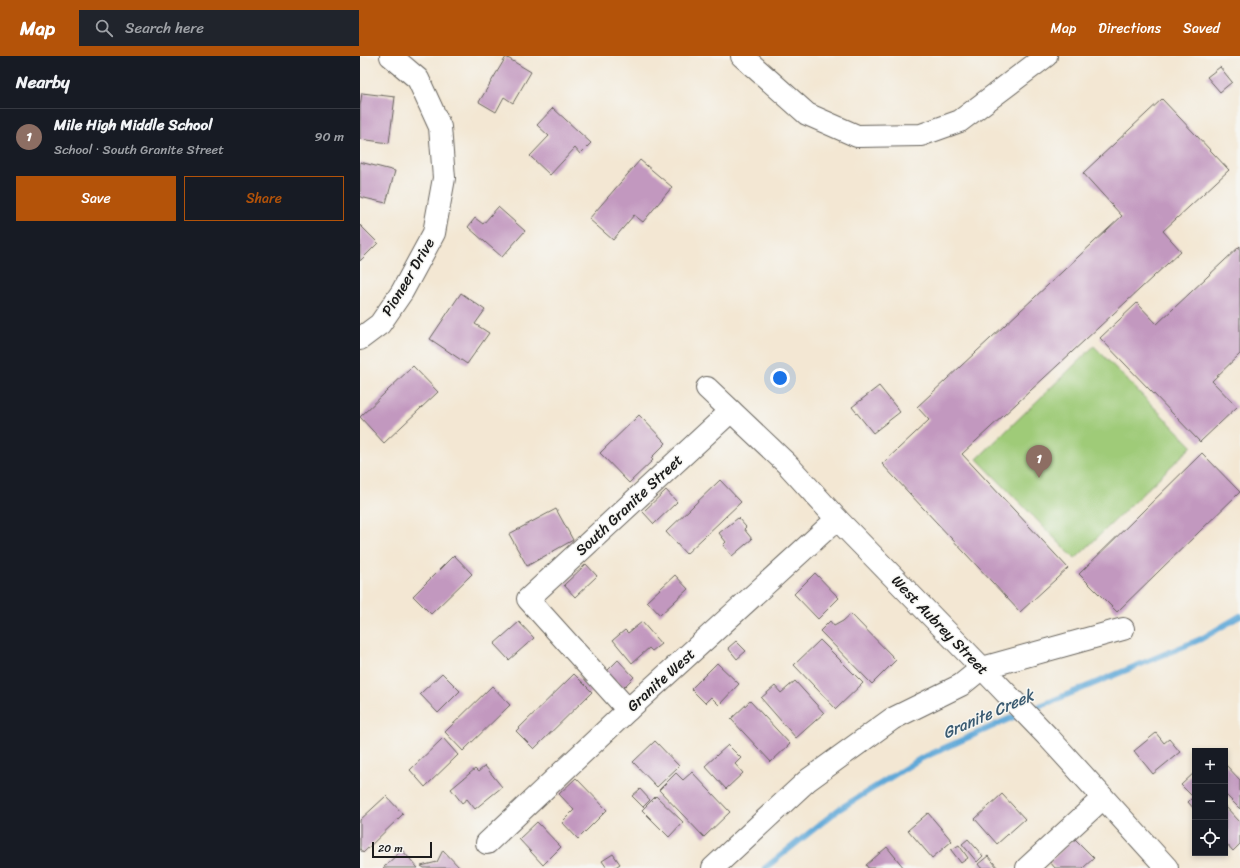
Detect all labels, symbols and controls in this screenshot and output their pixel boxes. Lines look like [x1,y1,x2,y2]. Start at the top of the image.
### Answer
search box [79,10,359,46]
text: Map [20,12,55,45]
text: Search here [125,15,204,41]
text: Map [1050,16,1076,41]
text: Directions [1098,16,1161,41]
text: Saved [1183,16,1220,41]
icon: search [93,17,115,39]
text: Nearby [16,67,70,97]
text: Mile High Middle School [54,112,212,138]
text: 1 [26,125,32,148]
text: 90 m [314,125,344,148]
text: School · South Granite Street [54,138,224,161]
button: Save [16,176,176,221]
button: Share [184,176,344,221]
street label: Pioneer Drive [374,233,442,321]
your location [770,368,790,388]
pin: 1 [1026,445,1052,478]
street label: South Granite Street [569,447,689,562]
street label: West Aubrey Street [885,569,995,682]
street label: Granite West [621,642,702,718]
water label: Granite Creek [938,680,1041,747]
map controls [1192,748,1228,856]
button: + [1192,748,1228,784]
button: − [1192,784,1228,820]
button: locate [1192,820,1228,856]
text: 20 m [378,839,403,858]
scale bar [372,840,432,859]

